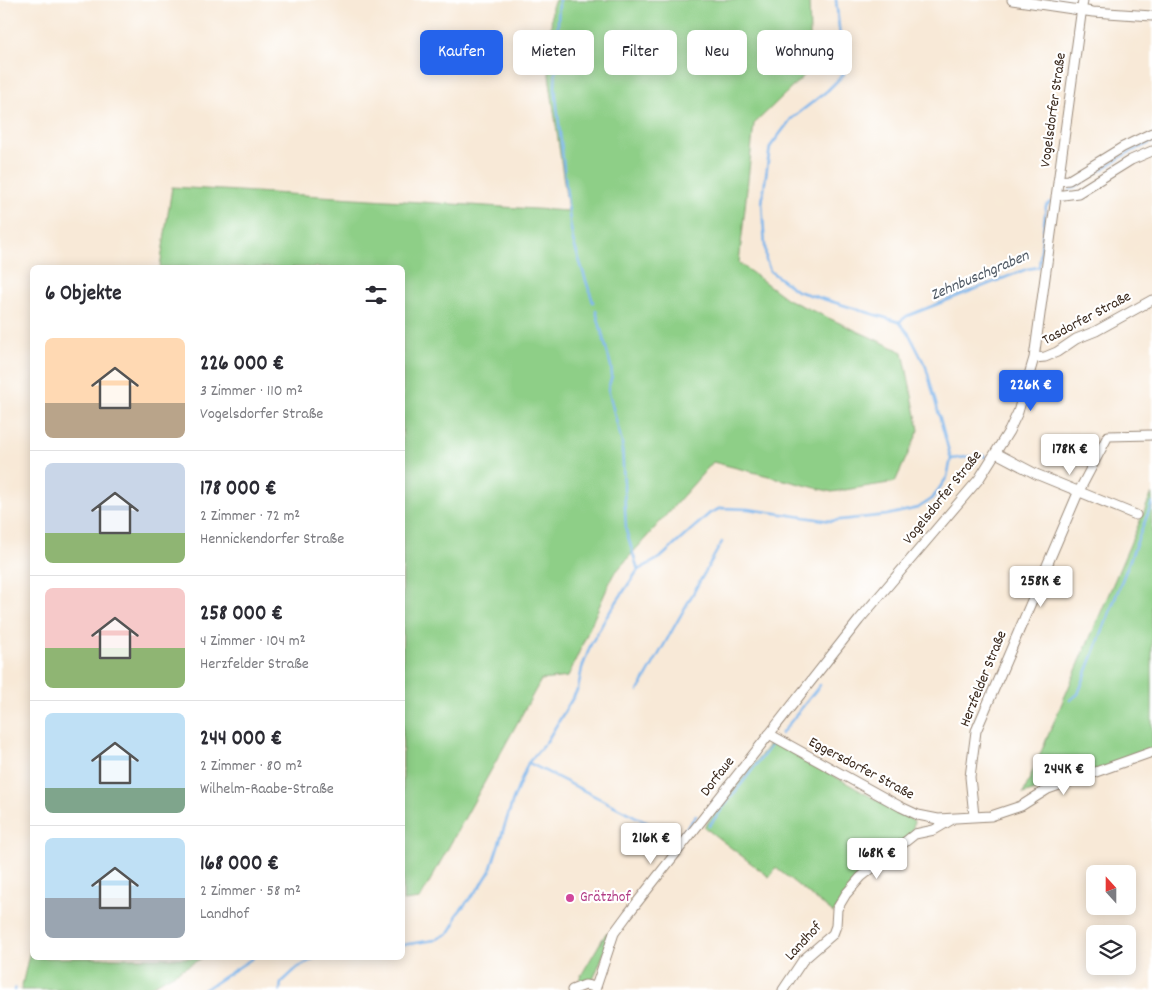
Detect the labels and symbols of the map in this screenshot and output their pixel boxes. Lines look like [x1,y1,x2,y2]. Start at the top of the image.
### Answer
street label: Vogelsdorfer Straße [1035,51,1073,169]
water label: Zehnbuschgraben [927,245,1033,307]
street label: Tasdorfer Straße [1039,286,1136,352]
pin: 226K € [990,370,1072,412]
pin: 178K € [1029,434,1111,476]
street label: Vogelsdorfer Straße [898,446,988,550]
pin: 258K € [1000,566,1082,608]
street label: Herzfelder Straße [955,627,1013,730]
street label: Eggersdorfer Straße [804,732,918,806]
street label: Dorfaue [695,752,741,802]
pin: 244K € [1023,754,1105,796]
pin: 216K € [610,822,692,865]
pin: 168K € [836,838,918,880]
north arrow [1086,865,1136,915]
place label: Grätzhof [580,887,631,909]
marker: Grätzhof [564,892,576,904]
street label: Landhof [780,917,828,966]

